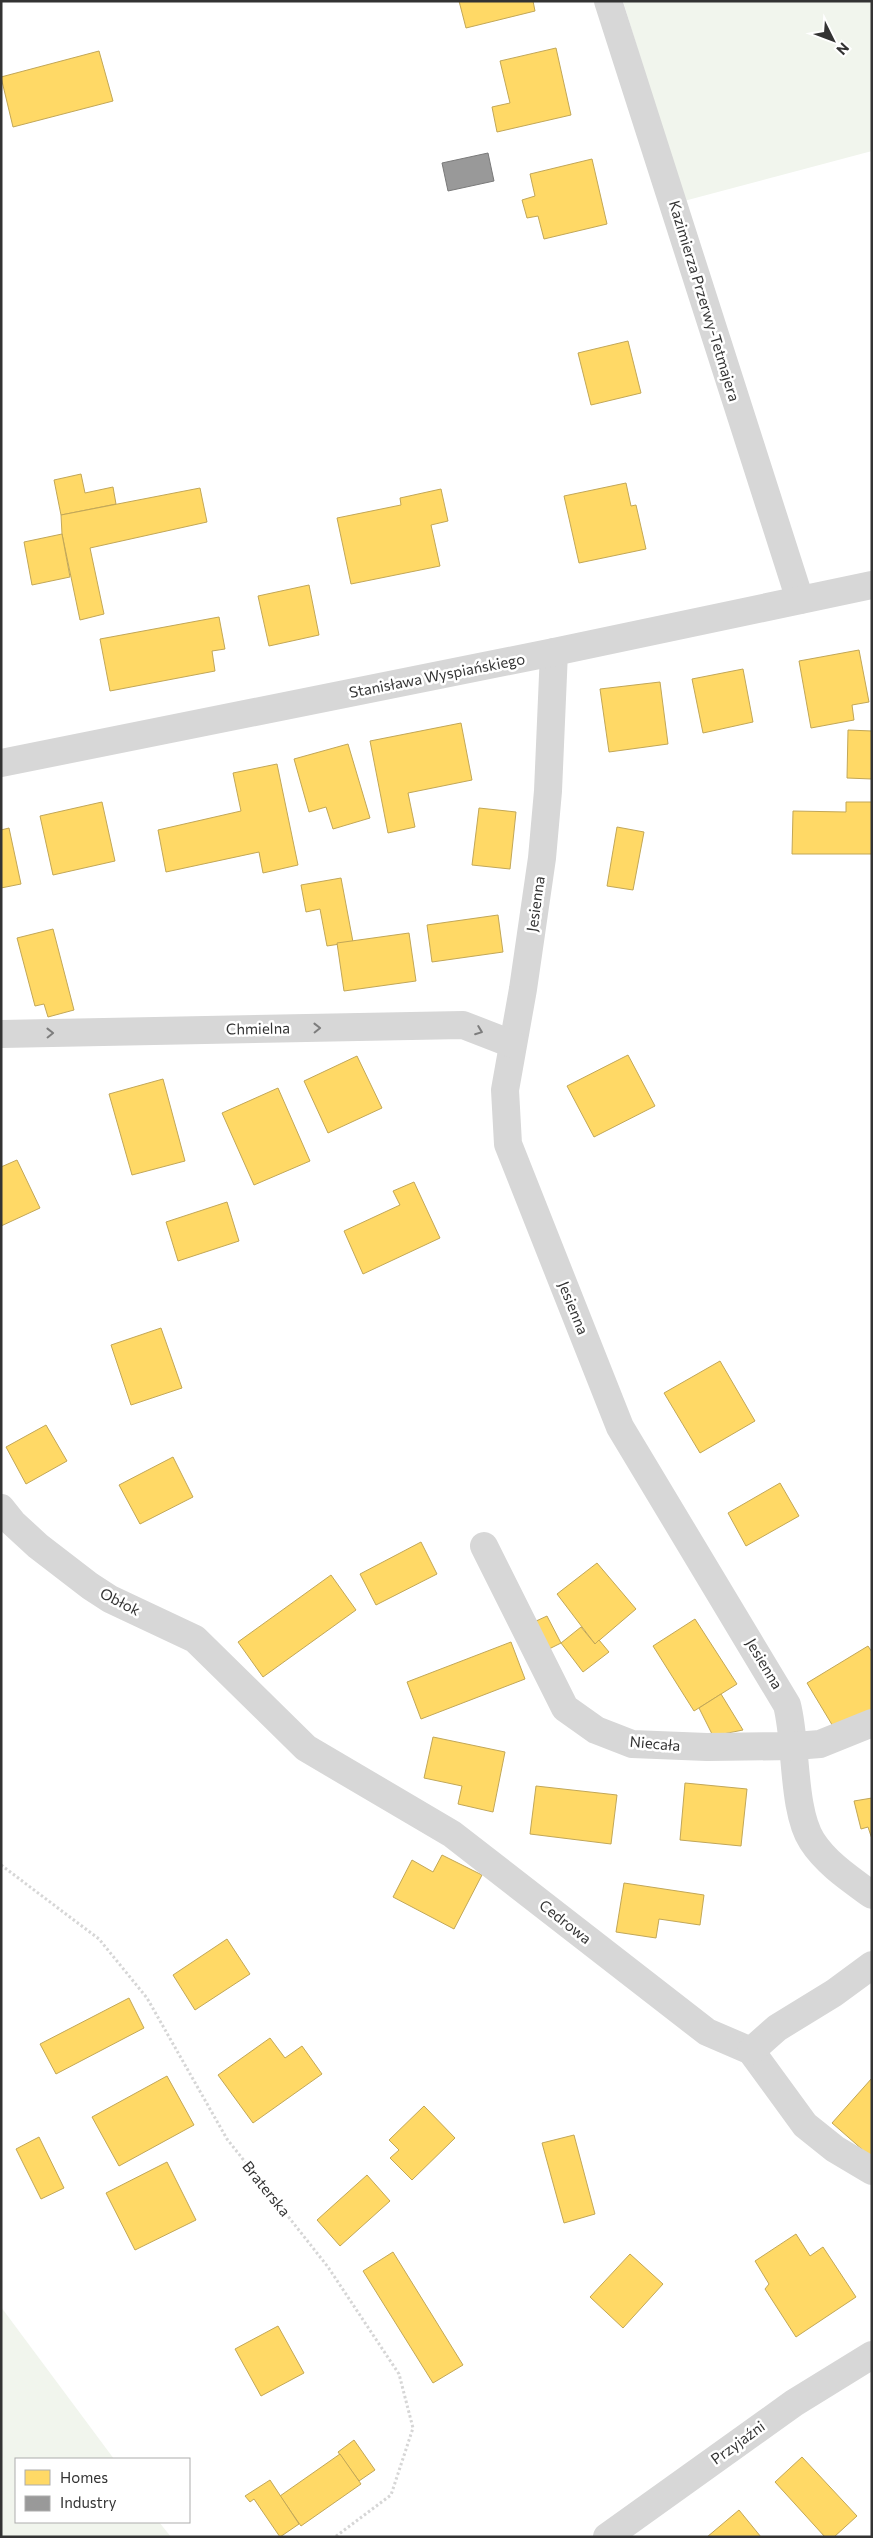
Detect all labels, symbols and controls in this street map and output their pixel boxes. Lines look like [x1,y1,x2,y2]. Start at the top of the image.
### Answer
north arrow [808,15,858,65]
text: N [833,39,853,59]
street label: Kazimierza Przerwy-Tetmajera [666,198,744,403]
street label: Stanisława Wyspiańskiego [347,649,526,701]
street label: Jesienna [522,875,548,933]
street label: Chmielna [226,1018,290,1038]
one-way arrow [314,1023,322,1033]
one-way arrow [474,1025,483,1036]
one-way arrow [46,1028,54,1038]
street label: Jesienna [555,1278,593,1337]
street label: Obłok [97,1583,144,1619]
street label: Jesienna [743,1635,787,1692]
street label: Niecała [629,1732,681,1754]
street label: Cedrowa [536,1895,595,1947]
street label: Braterska [239,2157,294,2220]
street label: Przyjaźni [707,2417,768,2468]
legend [15,2458,190,2523]
text: Homes [60,2468,108,2486]
text: Industry [60,2493,117,2511]

